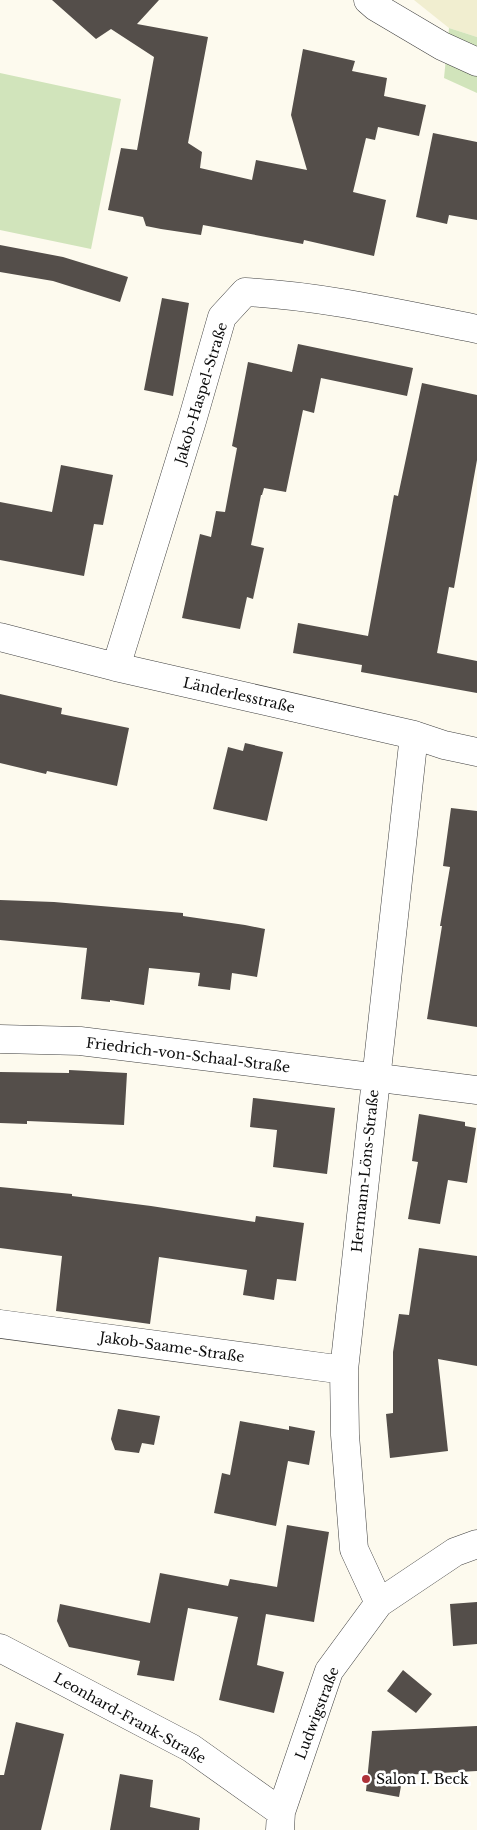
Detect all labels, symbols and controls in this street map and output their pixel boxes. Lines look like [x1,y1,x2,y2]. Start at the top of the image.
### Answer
street label: Jakob-Haspel-Straße [170,320,231,468]
street label: Länderlesstraße [181,673,297,717]
street label: Friedrich-von-Schaal-Straße [85,1034,291,1076]
street label: Hermann-Löns-Straße [347,1089,383,1253]
street label: Jakob-Saame-Straße [96,1328,246,1366]
street label: Ludwigstraße [291,1664,343,1762]
street label: Leonhard-Frank-Straße [51,1669,209,1767]
place label: Salon I. Beck [376,1770,469,1788]
marker: Salon I. Beck [360,1773,372,1785]

